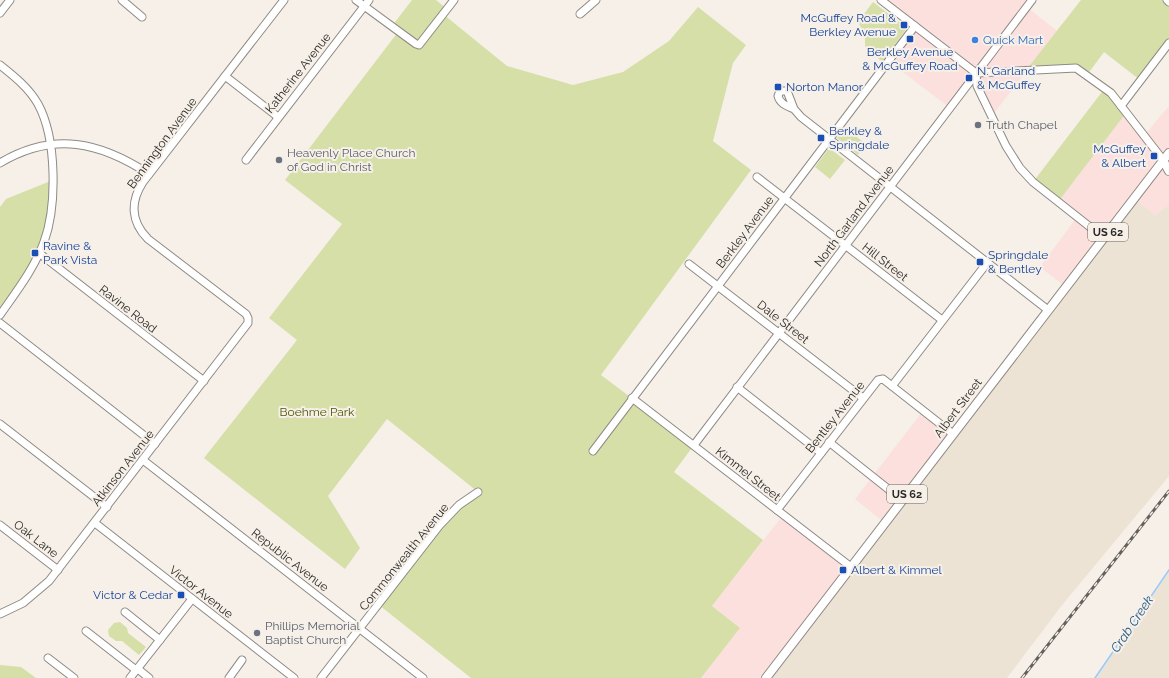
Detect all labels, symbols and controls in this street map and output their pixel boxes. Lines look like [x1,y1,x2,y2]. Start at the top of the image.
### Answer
place label: McGuffey Road & Berkley Avenue [801,11,896,39]
marker: McGuffey Road & Berkley Avenue [899,20,909,30]
street label: Katherine Avenue [262,30,334,116]
place label: Quick Mart [983,33,1043,47]
marker: Berkley Avenue & McGuffey Road [905,34,915,44]
marker: Quick Mart [970,35,980,45]
place label: Berkley Avenue & McGuffey Road [862,45,958,73]
place label: N. Garland & McGuffey [977,64,1041,92]
marker: N. Garland & McGuffey [964,73,974,83]
place label: Norton Manor [786,80,864,94]
marker: Norton Manor [773,82,783,92]
street label: Bennington Avenue [124,95,200,191]
place label: Truth Chapel [986,118,1058,132]
marker: Truth Chapel [973,120,983,130]
place label: Berkley & Springdale [829,124,889,152]
marker: Berkley & Springdale [816,133,826,143]
place label: McGuffey & Albert [1093,142,1146,170]
place label: Heavenly Place Church of God in Christ [287,146,416,174]
marker: McGuffey & Albert [1149,151,1159,161]
marker: Heavenly Place Church of God in Christ [274,155,284,165]
street label: North Garland Avenue [811,163,897,269]
street label: Berkley Avenue [713,193,777,271]
road number: US 62 [1088,223,1128,241]
place label: Ravine & Park Vista [43,239,97,267]
street label: Hill Street [859,240,911,284]
marker: Ravine & Park Vista [30,248,40,258]
place label: Springdale & Bentley [988,248,1048,276]
marker: Springdale & Bentley [975,257,985,267]
street label: Ravine Road [97,282,159,336]
street label: Dale Street [754,297,812,347]
street label: Albert Street [931,376,985,440]
street label: Bentley Avenue [803,378,867,456]
park label: Boehme Park [280,405,355,419]
street label: Atkinson Avenue [89,427,157,509]
street label: Kimmel Street [713,444,783,504]
road number: US 62 [887,485,927,503]
street label: Commonwealth Avenue [357,501,451,613]
street label: Oak Lane [11,517,61,561]
street label: Republic Avenue [249,526,331,594]
street label: Victor Avenue [166,563,236,621]
place label: Albert & Kimmel [851,563,943,577]
marker: Albert & Kimmel [838,565,848,575]
place label: Victor & Cedar [93,588,174,602]
marker: Victor & Cedar [176,590,186,600]
water label: Crab Creek [1108,593,1156,655]
place label: Phillips Memorial Baptist Church [265,619,360,647]
marker: Phillips Memorial Baptist Church [252,628,262,638]

